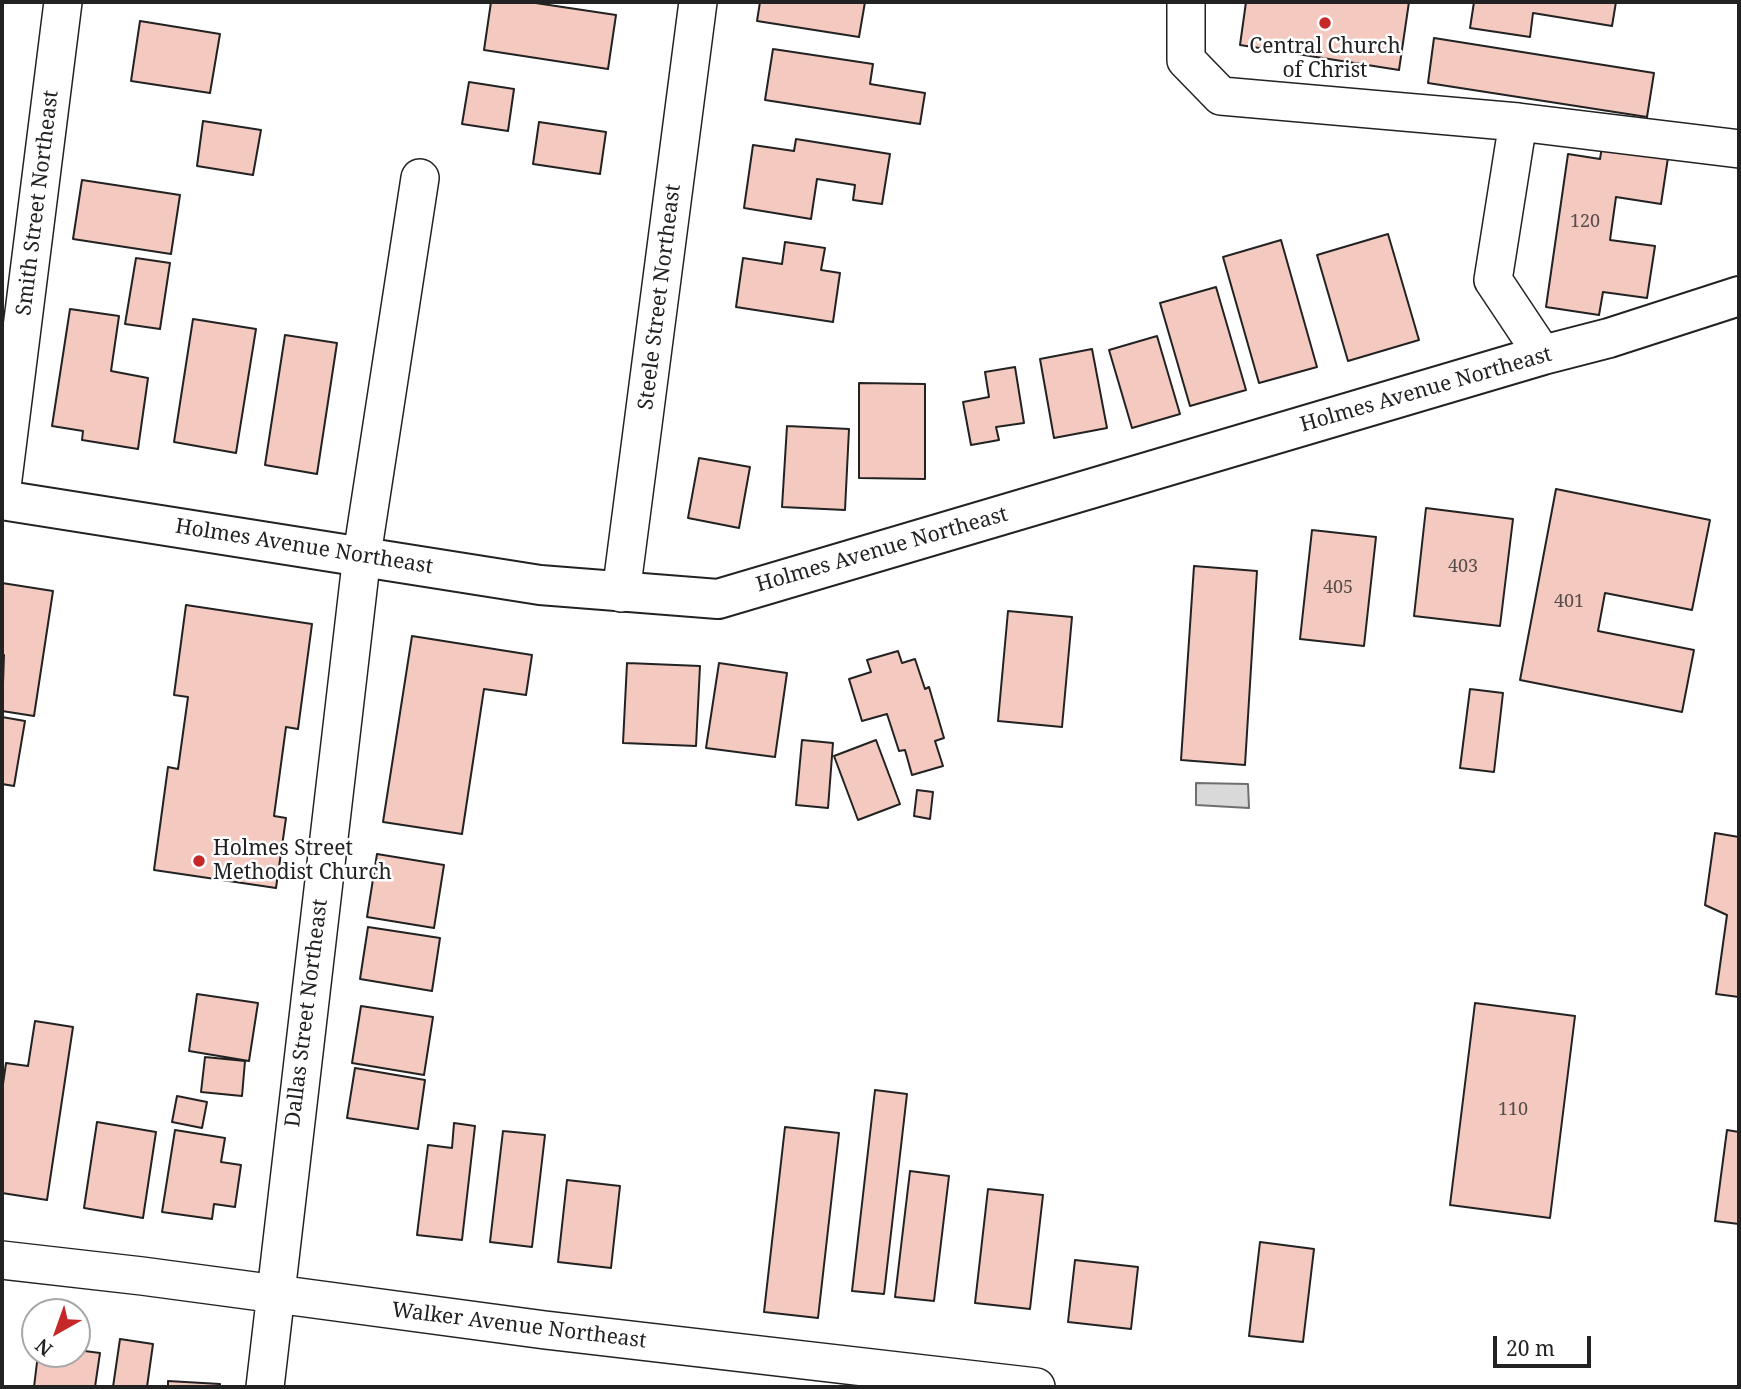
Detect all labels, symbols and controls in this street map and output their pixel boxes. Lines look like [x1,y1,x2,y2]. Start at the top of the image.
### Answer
marker: Central Church of Christ [1317,15,1333,31]
place label: Central Church of Christ [1249,34,1401,84]
street label: Smith Street Northeast [12,89,64,317]
street label: Steele Street Northeast [634,183,686,411]
house number: 120 [1570,211,1600,233]
street label: Holmes Avenue Northeast [1297,342,1555,438]
street label: Holmes Avenue Northeast [753,502,1011,598]
street label: Holmes Avenue Northeast [173,514,435,580]
house number: 403 [1448,556,1478,578]
house number: 405 [1323,577,1353,599]
house number: 401 [1554,591,1584,613]
place label: Holmes Street Methodist Church [213,836,392,886]
marker: Holmes Street Methodist Church [191,853,207,869]
street label: Dallas Street Northeast [281,898,333,1128]
house number: 110 [1498,1099,1528,1121]
north arrow [21,1298,91,1368]
street label: Walker Avenue Northeast [390,1298,648,1354]
scale bar [1496,1322,1594,1366]
text: N [30,1333,58,1362]
text: 20 m [1506,1334,1555,1362]

